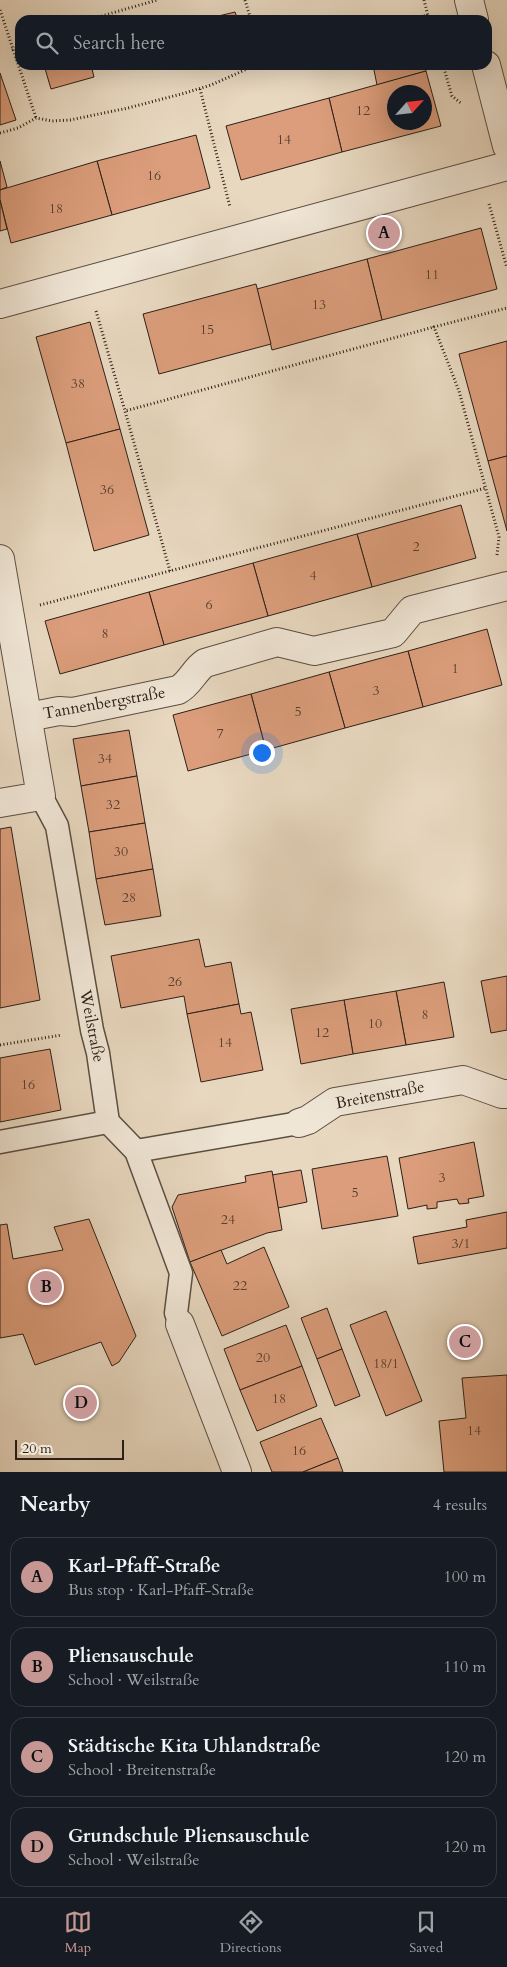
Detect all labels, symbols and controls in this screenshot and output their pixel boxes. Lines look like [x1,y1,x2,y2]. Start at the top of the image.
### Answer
search box [15,15,492,70]
icon: search [33,29,61,57]
text: Search here [73,30,165,56]
north arrow [387,85,432,130]
house number: 12 [356,101,370,120]
house number: 14 [277,130,291,149]
house number: 16 [147,166,161,185]
house number: 18 [49,199,63,218]
pin: A [368,214,400,252]
house number: 11 [425,265,439,284]
house number: 13 [312,295,326,314]
house number: 15 [200,320,214,339]
house number: 38 [71,374,85,393]
house number: 36 [100,480,114,499]
house number: 2 [412,537,420,556]
house number: 4 [309,566,317,585]
house number: 6 [205,595,213,614]
house number: 8 [101,624,109,643]
house number: 1 [451,659,459,678]
street label: Tannenbergstraße [41,681,167,725]
house number: 3 [372,681,380,700]
house number: 5 [294,702,302,721]
house number: 7 [216,724,224,743]
your location [249,740,275,766]
house number: 34 [98,749,112,768]
house number: 32 [106,795,120,814]
house number: 30 [114,842,128,861]
house number: 28 [122,888,136,907]
house number: 26 [168,972,182,991]
street label: Weilstraße [74,987,110,1064]
house number: 8 [421,1005,429,1024]
house number: 10 [368,1014,382,1033]
house number: 12 [315,1023,329,1042]
house number: 14 [218,1033,232,1052]
house number: 16 [21,1075,35,1094]
street label: Breitenstraße [334,1076,426,1114]
house number: 3 [438,1168,446,1187]
house number: 5 [351,1183,359,1202]
house number: 24 [221,1210,235,1229]
house number: 3/1 [452,1234,470,1253]
pin: B [30,1268,62,1306]
house number: 22 [233,1276,247,1295]
pin: C [449,1323,481,1361]
house number: 20 [256,1348,270,1367]
house number: 18/1 [373,1354,399,1373]
pin: D [65,1384,97,1422]
house number: 18 [272,1389,286,1408]
house number: 14 [467,1421,481,1440]
scale bar [15,1437,124,1460]
text: 20 m [22,1439,52,1458]
house number: 16 [292,1441,306,1460]
text: Nearby [20,1490,91,1519]
text: 4 results [433,1494,487,1516]
text: Karl-Pfaff-Straße [68,1553,220,1579]
text: A [31,1566,43,1588]
text: 100 m [444,1566,486,1588]
text: Bus stop · Karl-Pfaff-Straße [68,1579,254,1601]
text: Pliensauschule [68,1643,194,1669]
text: B [31,1656,43,1678]
text: 110 m [444,1656,486,1678]
text: School · Weilstraße [68,1669,200,1691]
text: Städtische Kita Uhlandstraße [68,1733,321,1759]
text: C [31,1746,43,1768]
text: 120 m [444,1746,486,1768]
text: School · Breitenstraße [68,1759,216,1781]
text: Grundschule Pliensauschule [68,1823,310,1849]
text: D [30,1836,44,1858]
text: 120 m [444,1836,486,1858]
text: School · Weilstraße [68,1849,200,1871]
tab: Map [64,1908,92,1957]
tab: Directions [220,1908,281,1957]
tab: Saved [409,1908,443,1957]

